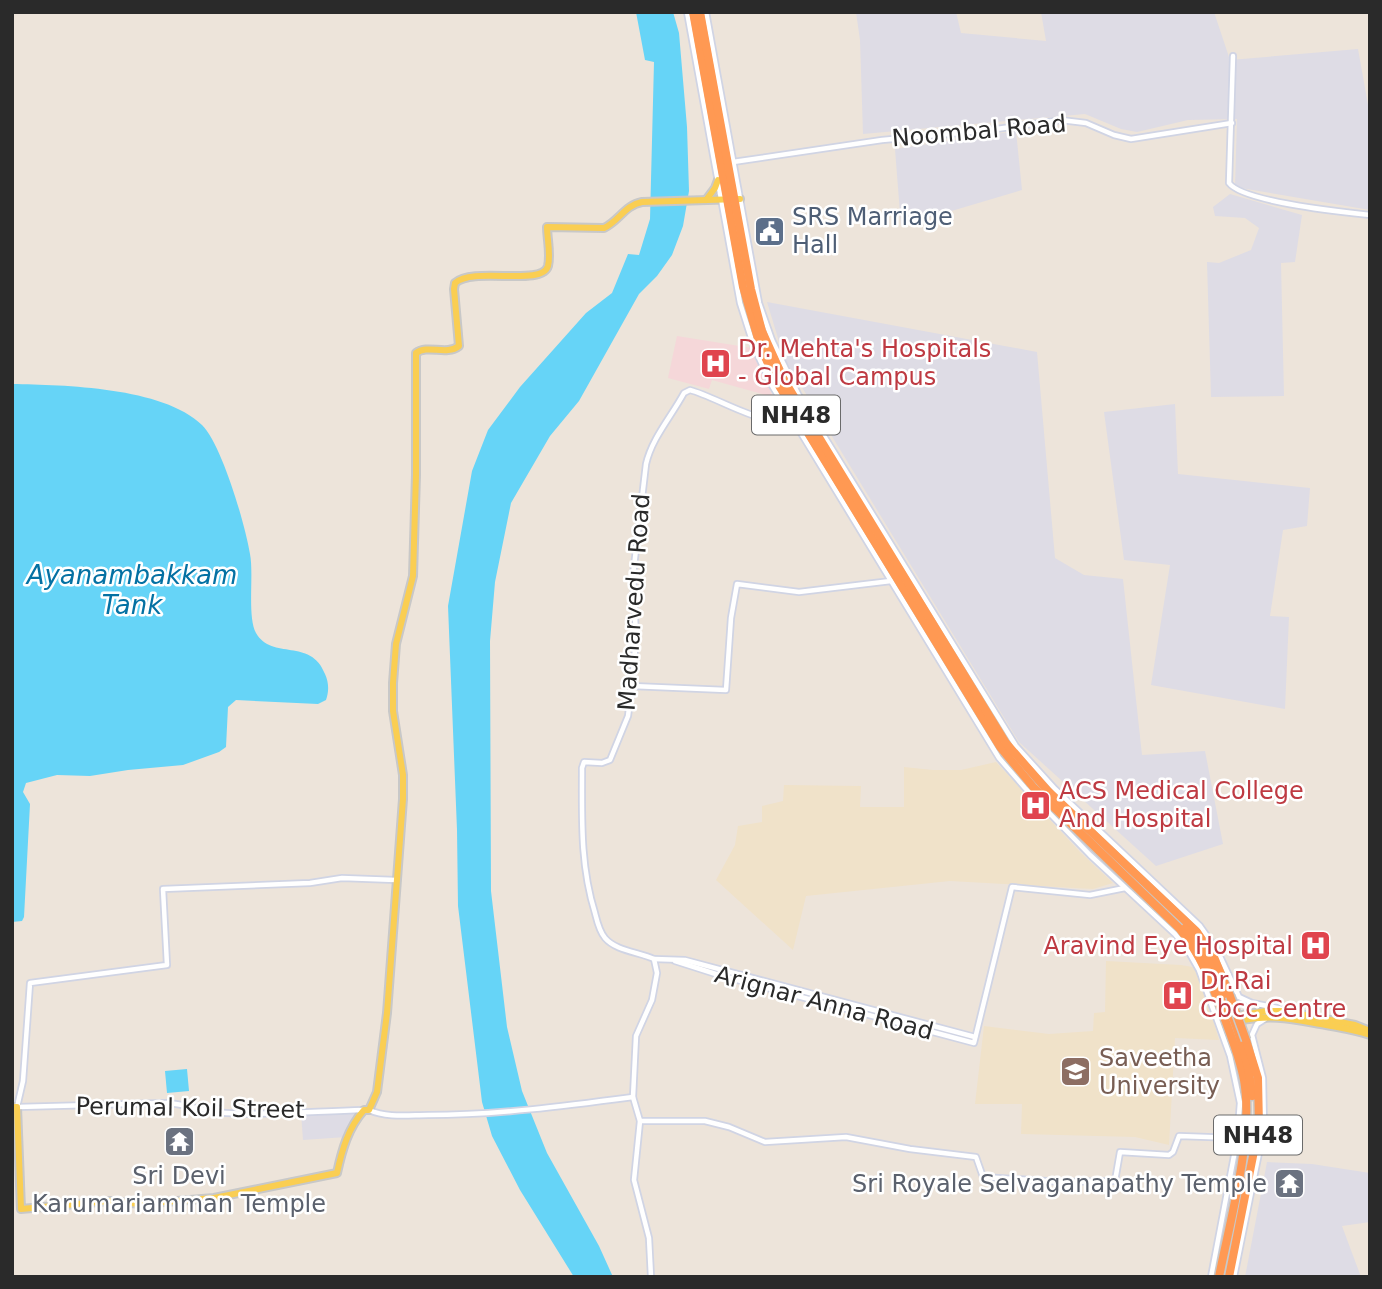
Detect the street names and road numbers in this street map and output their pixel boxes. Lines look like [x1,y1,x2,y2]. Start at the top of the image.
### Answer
street label: Noombal Road [891,109,1067,153]
road number: NH48 [752,396,840,434]
street label: Madharvedu Road [612,492,656,712]
street label: Arignar Anna Road [712,960,936,1046]
street label: Perumal Koil Street [75,1092,305,1124]
road number: NH48 [1214,1116,1302,1154]

